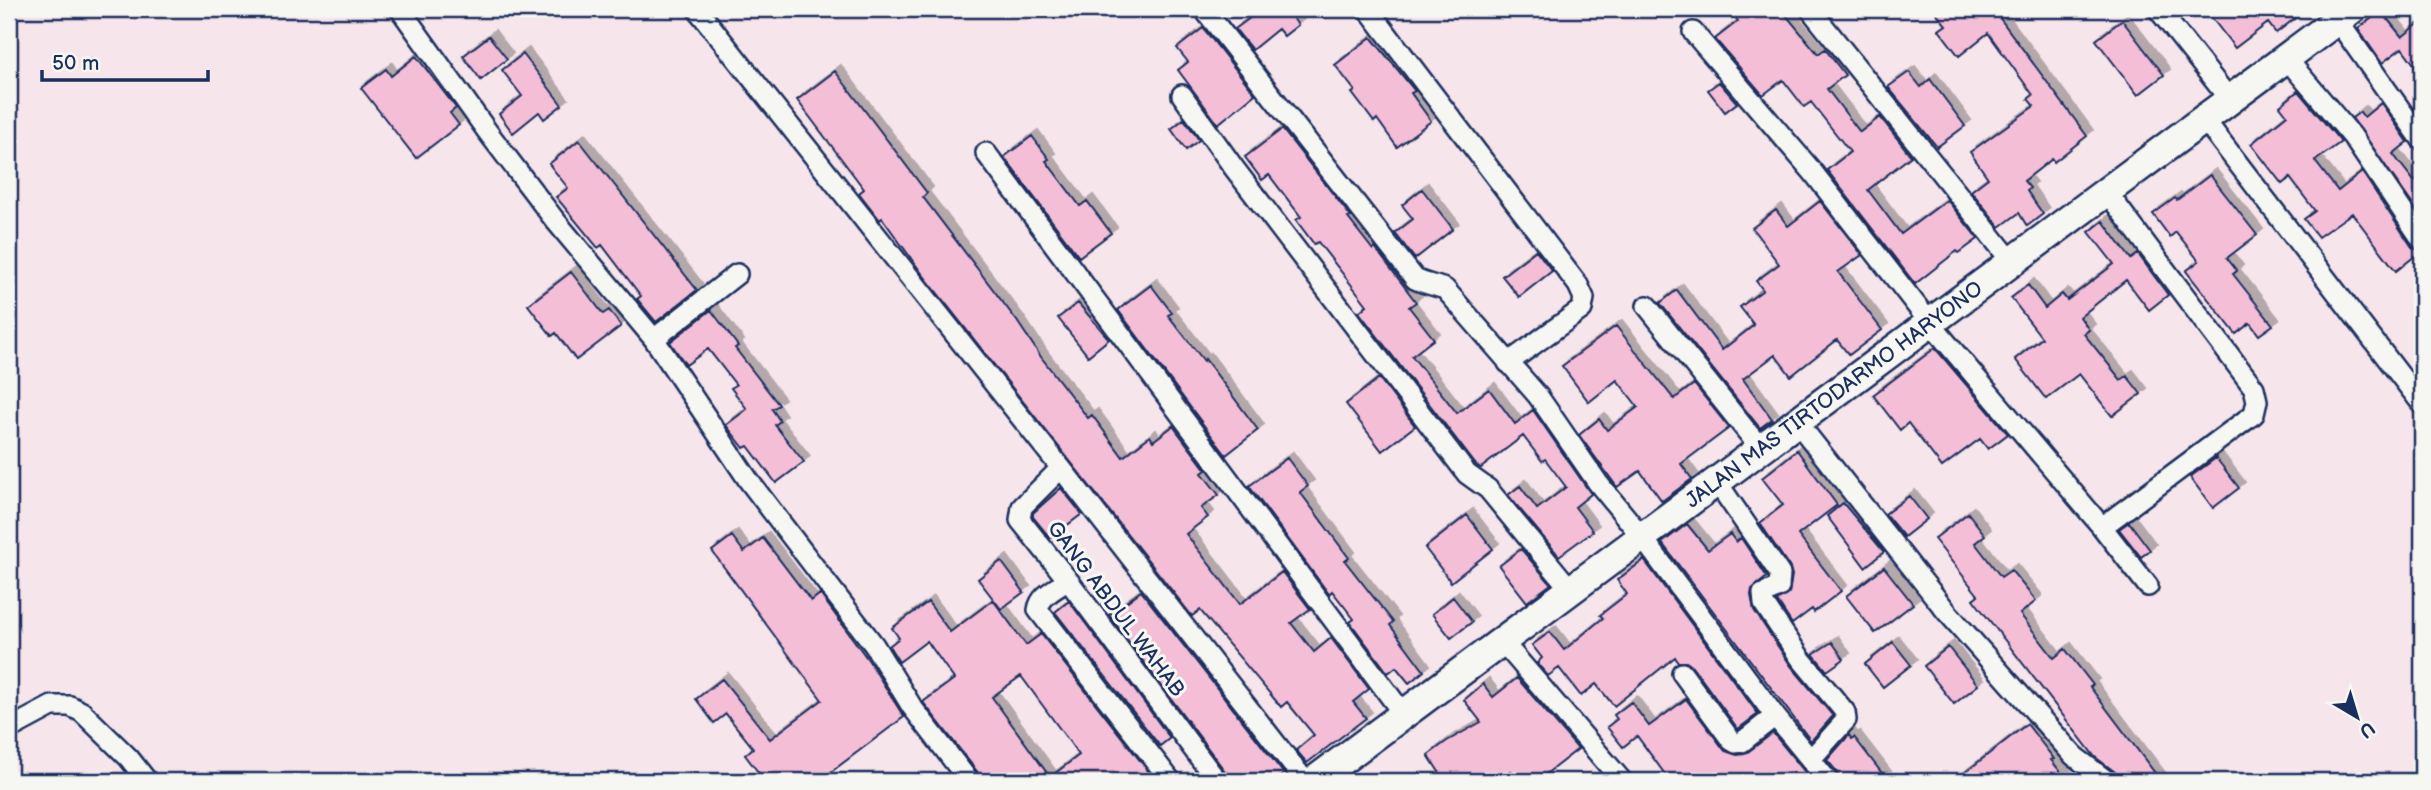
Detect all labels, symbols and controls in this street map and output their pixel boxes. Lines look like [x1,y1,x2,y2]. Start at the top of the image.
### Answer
scale bar [42,38,208,82]
text: 50 m [52,51,99,76]
street label: JALAN MAS TIRTODARMO HARYONO [1680,276,1987,513]
street label: GANG ABDUL WAHAB [1042,516,1190,702]
north arrow [2322,682,2392,752]
text: U [2354,716,2379,742]

